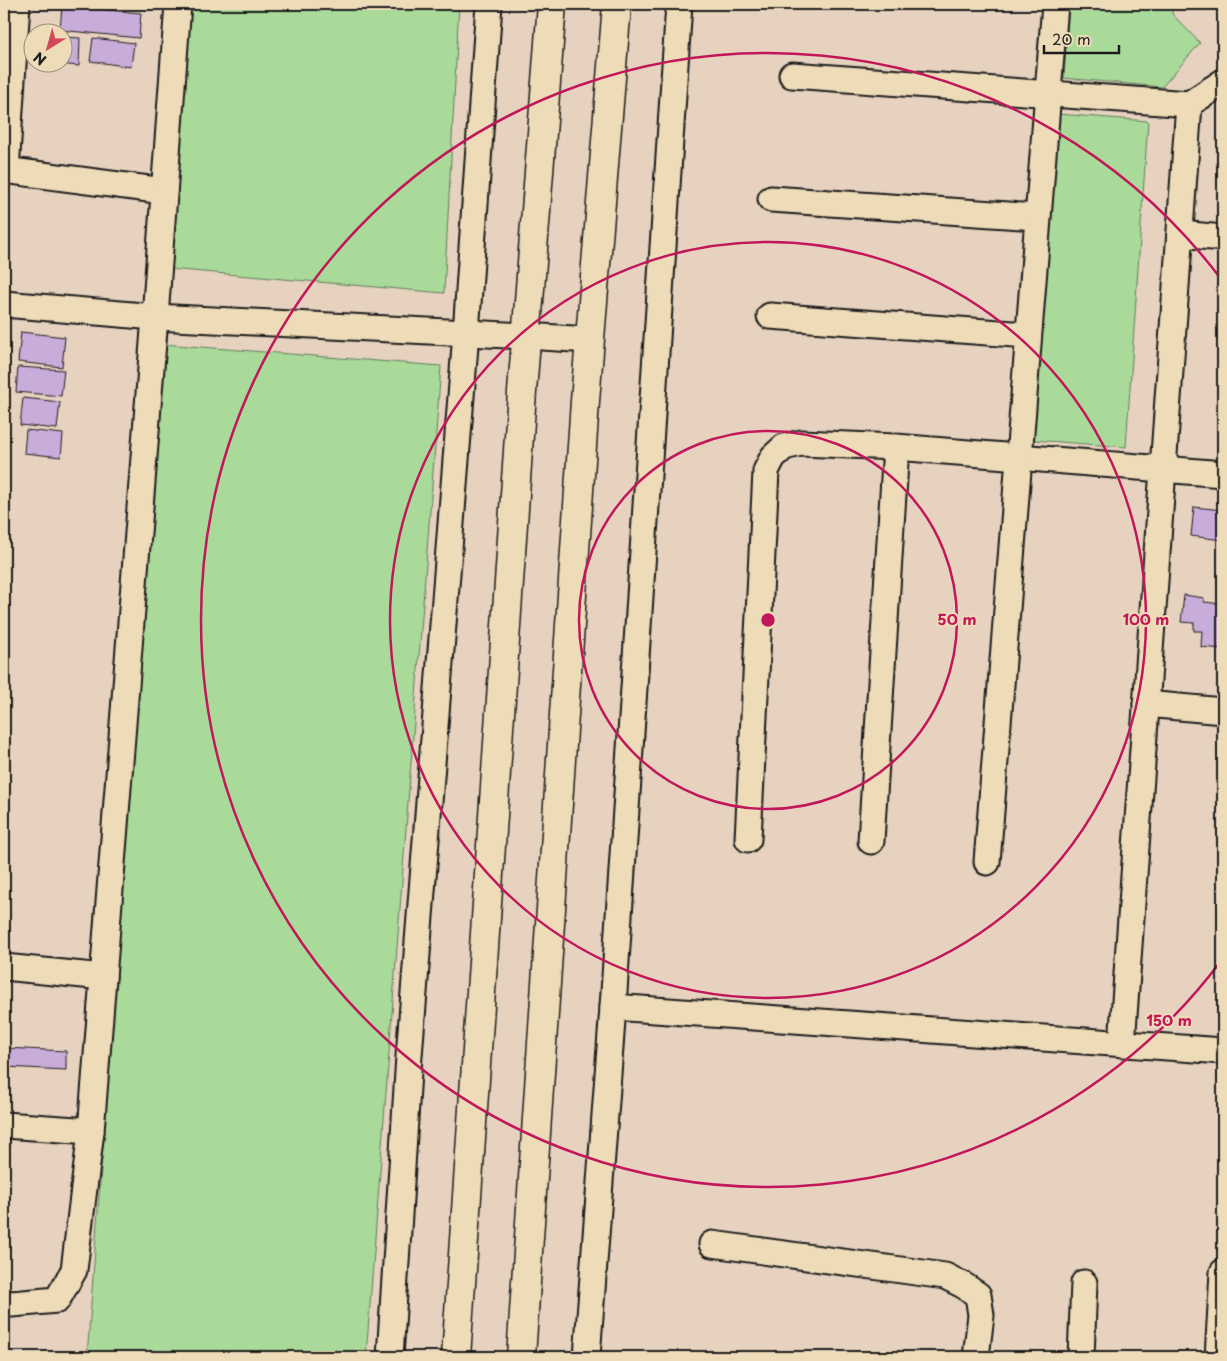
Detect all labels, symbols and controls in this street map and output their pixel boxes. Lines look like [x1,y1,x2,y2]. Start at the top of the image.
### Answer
north arrow [22,22,72,72]
scale bar [1044,22,1120,54]
text: 20 m [1052,27,1091,50]
text: N [29,47,51,71]
text: 50 m [938,607,976,630]
text: 100 m [1123,607,1169,630]
centre of rings [759,611,777,629]
text: 150 m [1146,1008,1192,1031]

